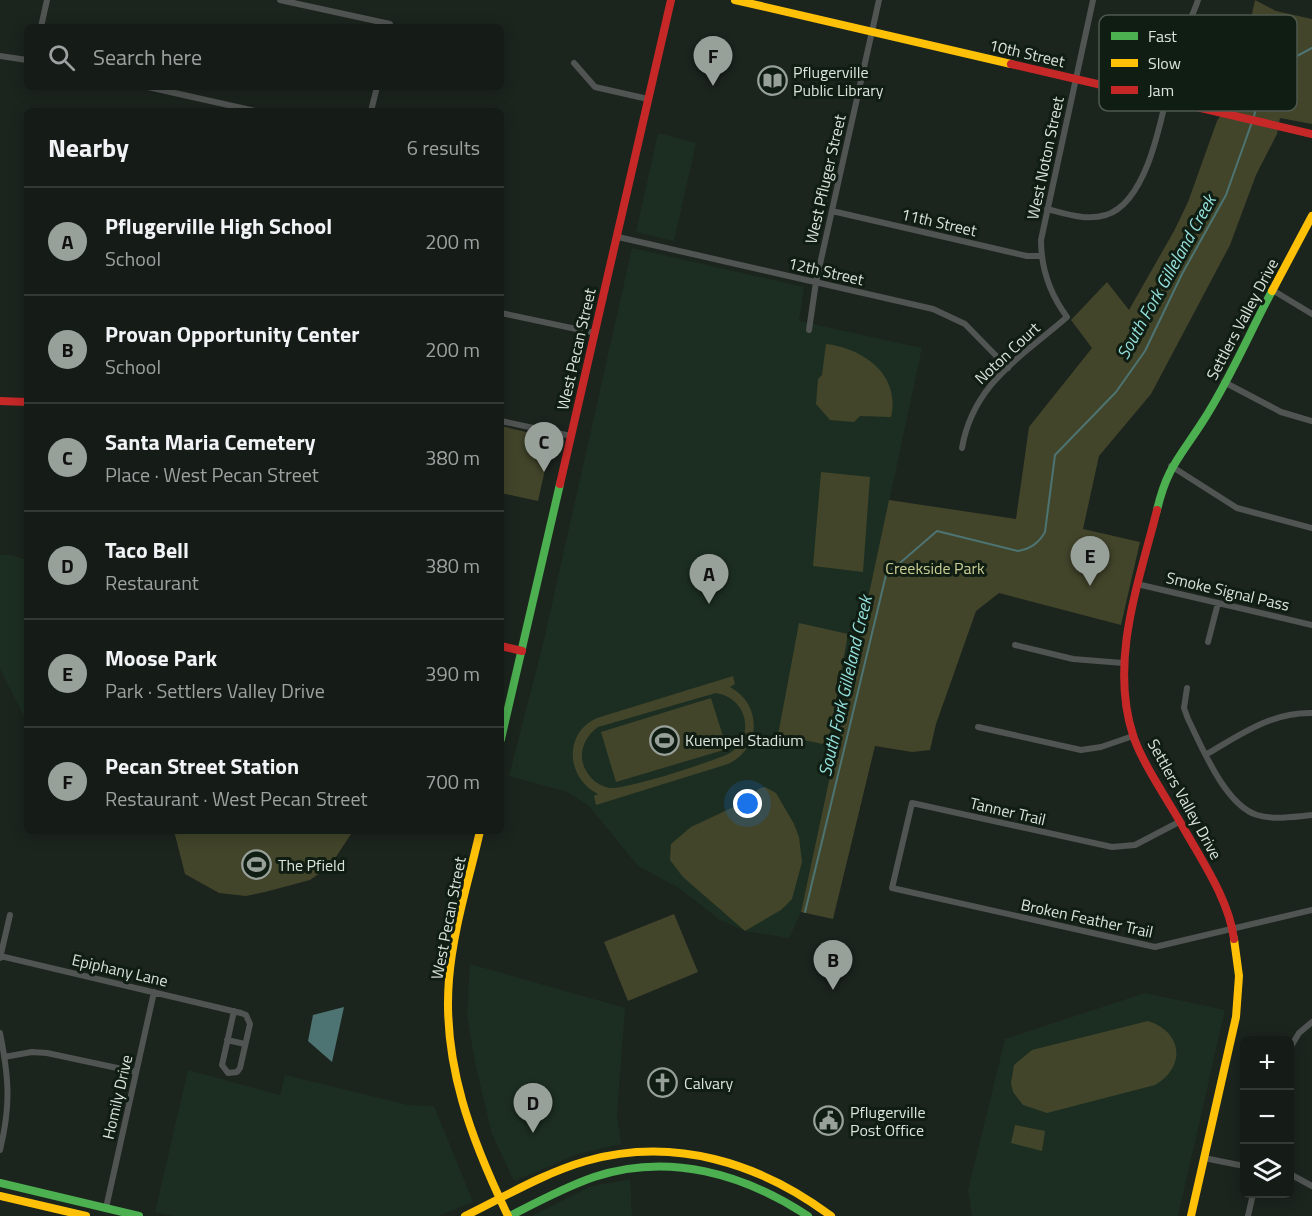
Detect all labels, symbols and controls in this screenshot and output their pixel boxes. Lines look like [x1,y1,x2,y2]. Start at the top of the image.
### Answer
legend [1099,15,1297,111]
search box [24,24,504,90]
text: Fast [1148,24,1177,48]
street label: 10th Street [987,33,1068,73]
pin: F [694,36,732,86]
text: Search here [93,40,202,74]
icon: search [45,41,78,74]
text: Slow [1148,51,1181,75]
place label: Pflugerville Public Library [793,60,884,102]
library icon: Pflugerville Public Library [756,65,788,97]
text: Jam [1148,78,1174,102]
street label: West Noton Street [1020,94,1070,222]
street label: West Pfluger Street [798,112,852,246]
text: Nearby [48,128,129,167]
text: 6 results [407,132,480,163]
water label: South Fork Gilleland Creek [1109,188,1224,364]
street label: 11th Street [899,202,980,242]
text: Pflugerville High School [105,209,332,243]
text: A [61,226,74,257]
text: 200 m [425,226,480,257]
text: School [105,243,161,274]
street label: 12th Street [786,251,867,291]
street label: Settlers Valley Drive [1200,254,1284,384]
street label: West Pecan Street [550,285,602,412]
street label: Noton Court [969,316,1045,390]
text: Provan Opportunity Center [105,317,359,351]
text: B [61,334,74,365]
text: 200 m [425,334,480,365]
text: School [105,351,161,382]
pin: C [524,422,564,472]
text: Santa Maria Cemetery [105,425,316,459]
text: C [62,442,73,473]
text: 380 m [425,442,480,473]
text: Place · West Pecan Street [105,459,319,490]
text: Taco Bell [105,533,189,567]
pin: E [1070,536,1110,586]
text: D [61,550,74,581]
text: 380 m [425,550,480,581]
pin: A [690,554,728,604]
park label: Creekside Park [885,556,985,580]
street label: Smoke Signal Pass [1164,565,1292,617]
text: Restaurant [105,567,199,598]
water label: South Fork Gilleland Creek [811,591,879,779]
text: Moose Park [105,641,217,675]
text: E [62,658,73,689]
text: 390 m [425,658,480,689]
text: Park · Settlers Valley Drive [105,675,325,706]
sports icon: Kuempel Stadium [648,724,680,756]
place label: Kuempel Stadium [685,728,804,752]
street label: Settlers Valley Drive [1142,734,1228,864]
text: Pecan Street Station [105,749,299,783]
text: F [62,766,73,797]
text: 700 m [425,766,480,797]
text: Restaurant · West Pecan Street [105,783,367,814]
your location [733,789,762,818]
street label: Tanner Trail [968,791,1048,831]
sports icon: The Pfield [241,849,273,881]
place label: The Pfield [278,853,345,877]
street label: West Pecan Street [424,854,472,981]
street label: Broken Feather Trail [1019,892,1155,944]
pin: B [814,940,852,990]
street label: Epiphany Lane [70,947,170,993]
map controls [1240,1036,1294,1198]
button: + [1240,1036,1294,1090]
street label: Homily Drive [96,1052,138,1142]
church icon: Calvary [647,1067,679,1099]
place label: Calvary [684,1071,734,1095]
pin: D [514,1084,552,1133]
button: − [1240,1090,1294,1144]
place label: Pflugerville Post Office [850,1100,926,1142]
public building icon: Pflugerville Post Office [813,1105,845,1137]
button: layers [1240,1144,1294,1198]

